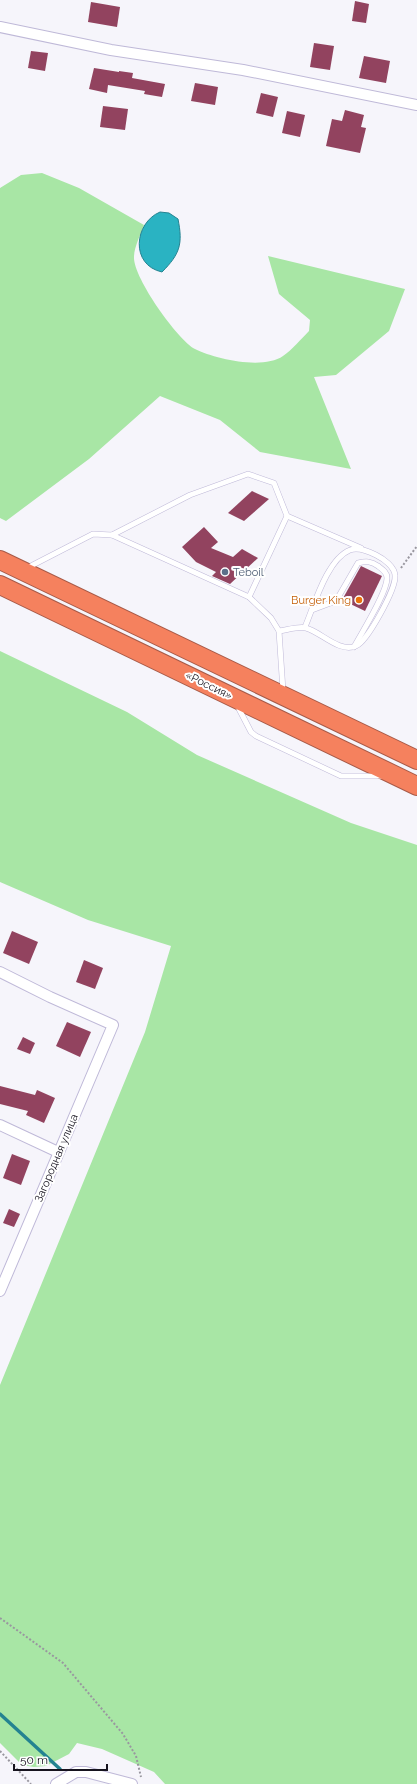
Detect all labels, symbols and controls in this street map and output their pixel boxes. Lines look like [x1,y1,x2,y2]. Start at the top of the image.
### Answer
place label: Teboil [233,566,264,579]
marker: Teboil [220,567,230,577]
place label: Burger King [291,594,351,607]
marker: Burger King [354,595,364,605]
street label: «Россия» [183,669,234,702]
street label: Загородная улица [32,1112,81,1204]
scale bar [14,1746,107,1772]
text: 50 m [20,1753,48,1767]

